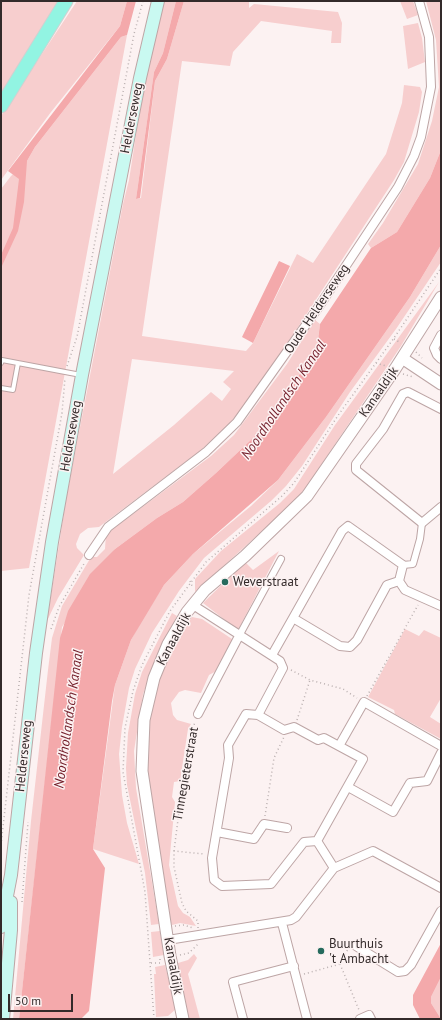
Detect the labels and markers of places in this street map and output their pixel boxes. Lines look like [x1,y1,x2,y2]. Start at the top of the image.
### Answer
place label: Weverstraat [233,574,298,590]
marker: Weverstraat [220,577,230,587]
place label: Buurthuis 't Ambacht [329,936,389,967]
marker: Buurthuis 't Ambacht [316,946,326,956]

